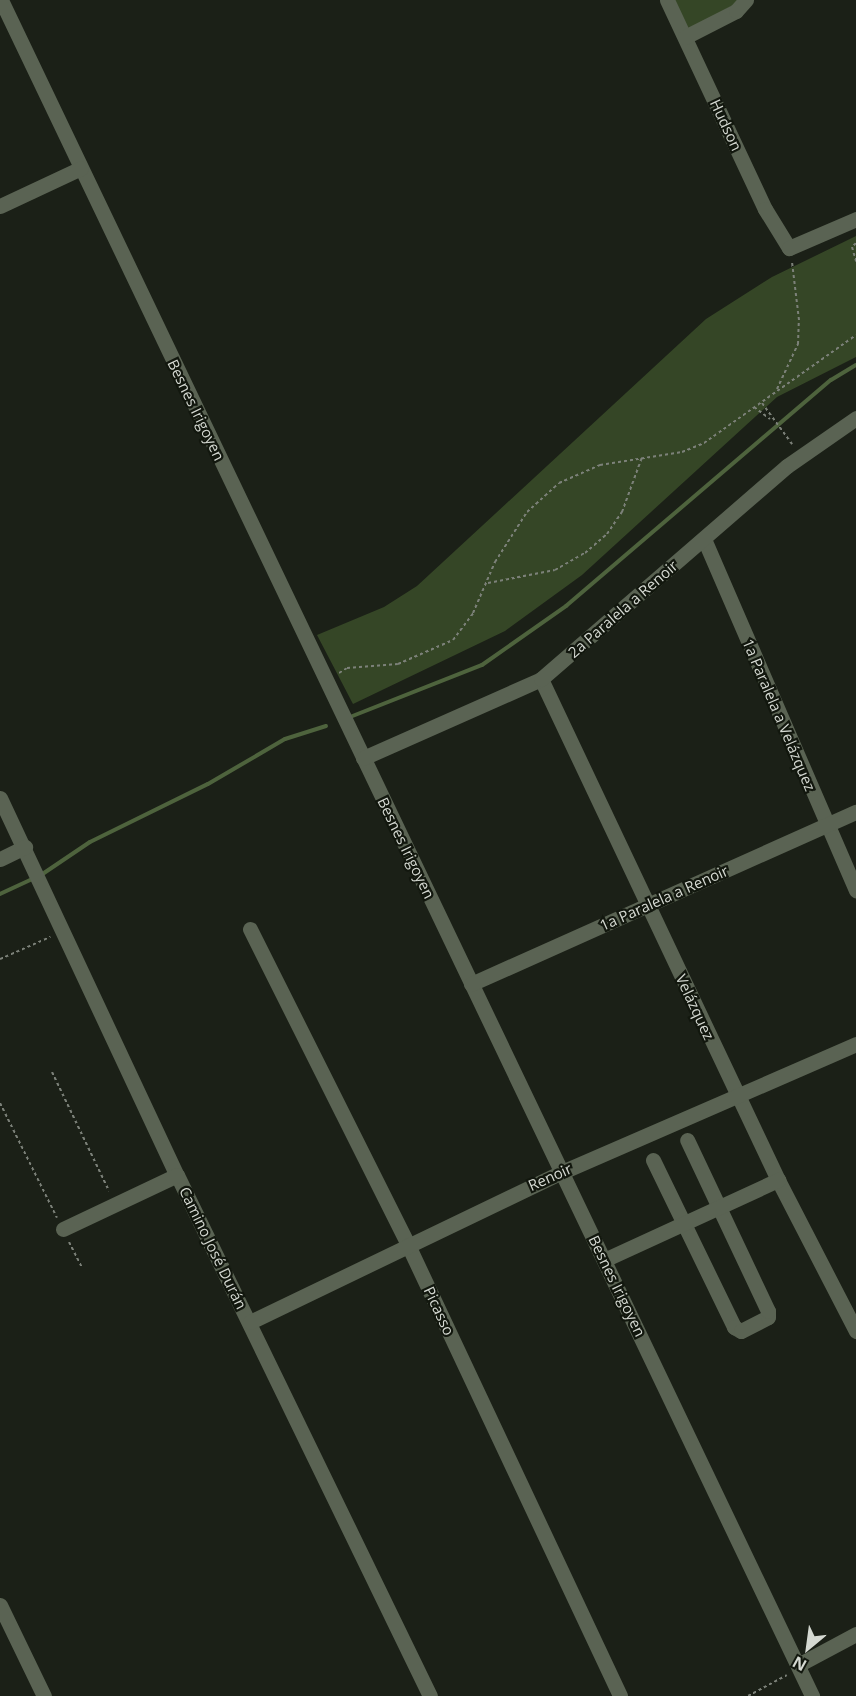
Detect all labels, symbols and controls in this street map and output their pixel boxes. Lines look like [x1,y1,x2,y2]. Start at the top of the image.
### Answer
street label: Hudson [706,96,746,154]
street label: Besnes Irigoyen [164,356,228,464]
street label: 2a Paralela a Renoir [565,557,681,661]
street label: 1a Paralela a Velázquez [739,636,819,794]
street label: Besnes Irigoyen [374,794,438,902]
street label: 1a Paralela a Renoir [597,862,731,934]
street label: Velázquez [672,971,718,1043]
street label: Renoir [525,1159,575,1195]
street label: Camino José Durán [176,1184,250,1312]
street label: Besnes Irigoyen [585,1232,649,1340]
street label: Picasso [420,1284,458,1338]
north arrow [778,1618,838,1678]
text: N [788,1651,810,1677]

